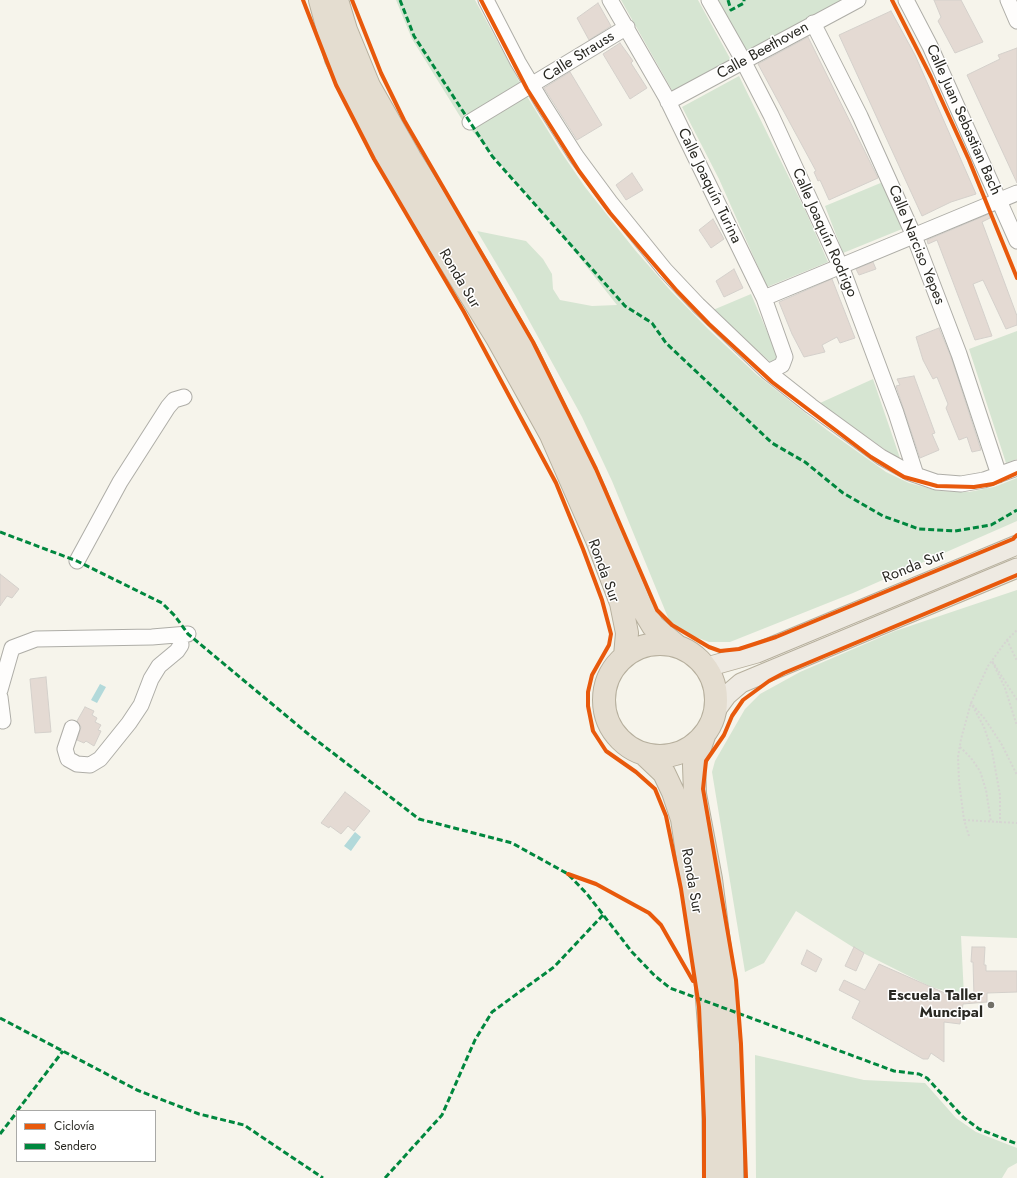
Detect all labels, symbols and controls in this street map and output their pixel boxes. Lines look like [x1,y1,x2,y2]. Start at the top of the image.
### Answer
street label: Calle Beethoven [714,18,812,84]
street label: Calle Strauss [540,28,618,86]
street label: Calle Juan Sebastian Bach [922,42,1004,198]
street label: Calle Joaquín Turina [673,125,745,247]
street label: Calle Joaquín Rodrigo [787,166,861,300]
street label: Calle Narciso Yepes [884,183,948,307]
street label: Ronda Sur [434,246,484,312]
street label: Ronda Sur [583,537,623,605]
street label: Ronda Sur [880,546,948,588]
street label: Ronda Sur [676,847,706,915]
place label: Escuela Taller Muncipal [888,987,983,1022]
marker: Escuela Taller Muncipal [986,1000,996,1010]
legend [16,1110,156,1162]
text: Ciclovía [54,1117,94,1135]
text: Sendero [54,1137,97,1155]

